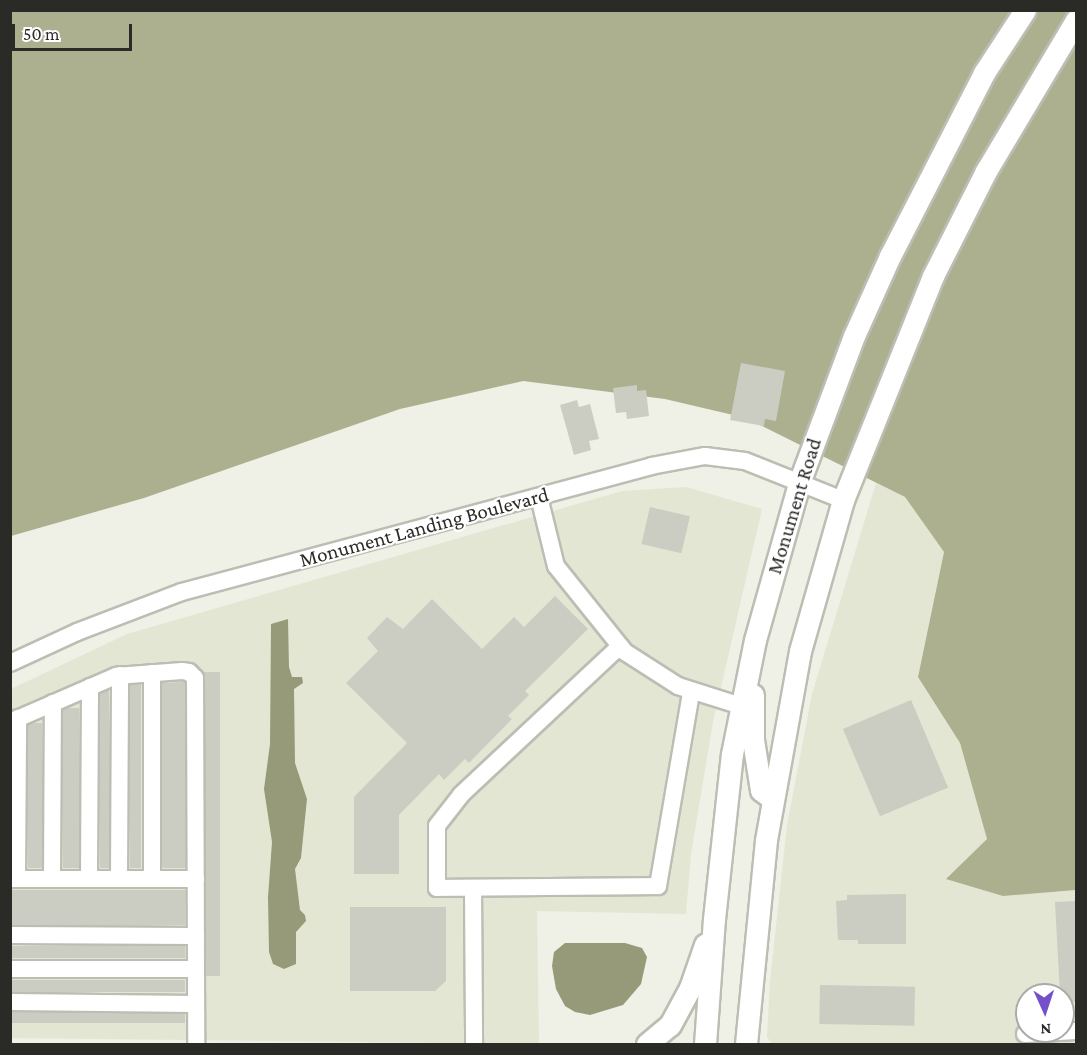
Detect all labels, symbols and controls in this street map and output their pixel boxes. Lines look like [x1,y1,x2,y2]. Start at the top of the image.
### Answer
scale bar [15,12,135,50]
text: 50 m [23,24,60,44]
street label: Monument Road [761,435,827,577]
street label: Monument Landing Boulevard [297,482,551,572]
north arrow [1015,983,1075,1043]
text: N [1040,1021,1052,1038]

